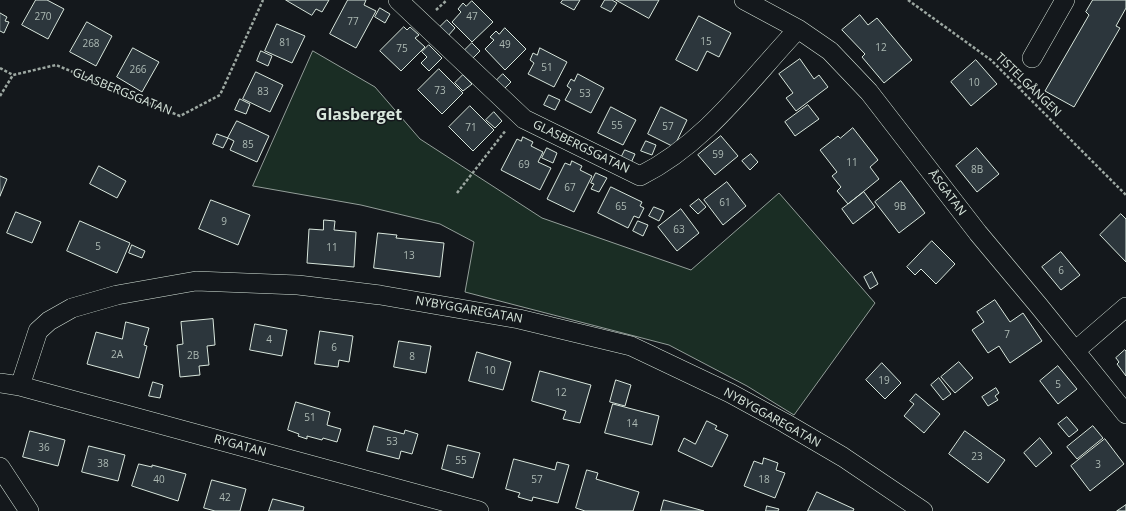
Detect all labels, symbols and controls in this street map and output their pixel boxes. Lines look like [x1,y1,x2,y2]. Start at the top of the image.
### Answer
house number: 270 [34,11,52,23]
house number: 47 [466,11,478,23]
house number: 77 [347,16,359,28]
house number: 15 [700,36,712,48]
house number: 81 [279,37,291,49]
house number: 268 [82,38,100,50]
house number: 49 [499,39,511,51]
house number: 12 [875,42,887,54]
house number: 75 [396,43,408,55]
street label: TISTELGÅNGEN [992,50,1064,120]
house number: 51 [541,62,553,74]
house number: 266 [129,64,147,76]
street label: GLASBERGSGATAN [70,66,174,118]
house number: 10 [968,77,980,89]
house number: 73 [434,85,446,97]
house number: 83 [257,86,269,98]
house number: 53 [579,88,591,100]
district label: Glasberget [316,105,402,125]
street label: GLASBERGSGATAN [530,117,632,177]
house number: 55 [611,120,623,132]
house number: 57 [662,121,674,133]
house number: 71 [465,122,477,134]
house number: 85 [242,139,254,151]
house number: 59 [712,149,724,161]
house number: 11 [846,157,858,169]
house number: 69 [518,159,530,171]
house number: 8B [971,164,983,176]
street label: ÅSGATAN [925,167,969,219]
house number: 67 [564,182,576,194]
house number: 61 [719,197,731,209]
house number: 65 [615,201,627,213]
house number: 9B [894,201,906,213]
house number: 9 [221,216,227,228]
house number: 63 [673,224,685,236]
house number: 5 [95,241,101,253]
house number: 11 [326,242,338,254]
house number: 13 [403,250,415,262]
house number: 6 [1058,265,1064,277]
street label: NYBYGGAREGATAN [414,293,524,327]
house number: 7 [1004,329,1010,341]
house number: 4 [266,334,272,346]
house number: 6 [331,342,337,354]
house number: 2A [111,349,123,361]
house number: 2B [187,350,199,362]
house number: 8 [409,351,415,363]
house number: 10 [484,365,496,377]
house number: 19 [878,375,890,387]
house number: 5 [1055,379,1061,391]
street label: NYBYGGAREGATAN [721,385,823,451]
house number: 12 [555,387,567,399]
house number: 51 [304,412,316,424]
house number: 14 [626,418,638,430]
street label: RYGATAN [212,432,268,460]
house number: 53 [386,436,398,448]
house number: 36 [38,442,50,454]
house number: 23 [971,451,983,463]
house number: 55 [455,455,467,467]
house number: 38 [97,458,109,470]
house number: 3 [1095,459,1101,471]
house number: 40 [153,474,165,486]
house number: 57 [531,474,543,486]
house number: 18 [758,474,770,486]
house number: 42 [219,492,231,504]

